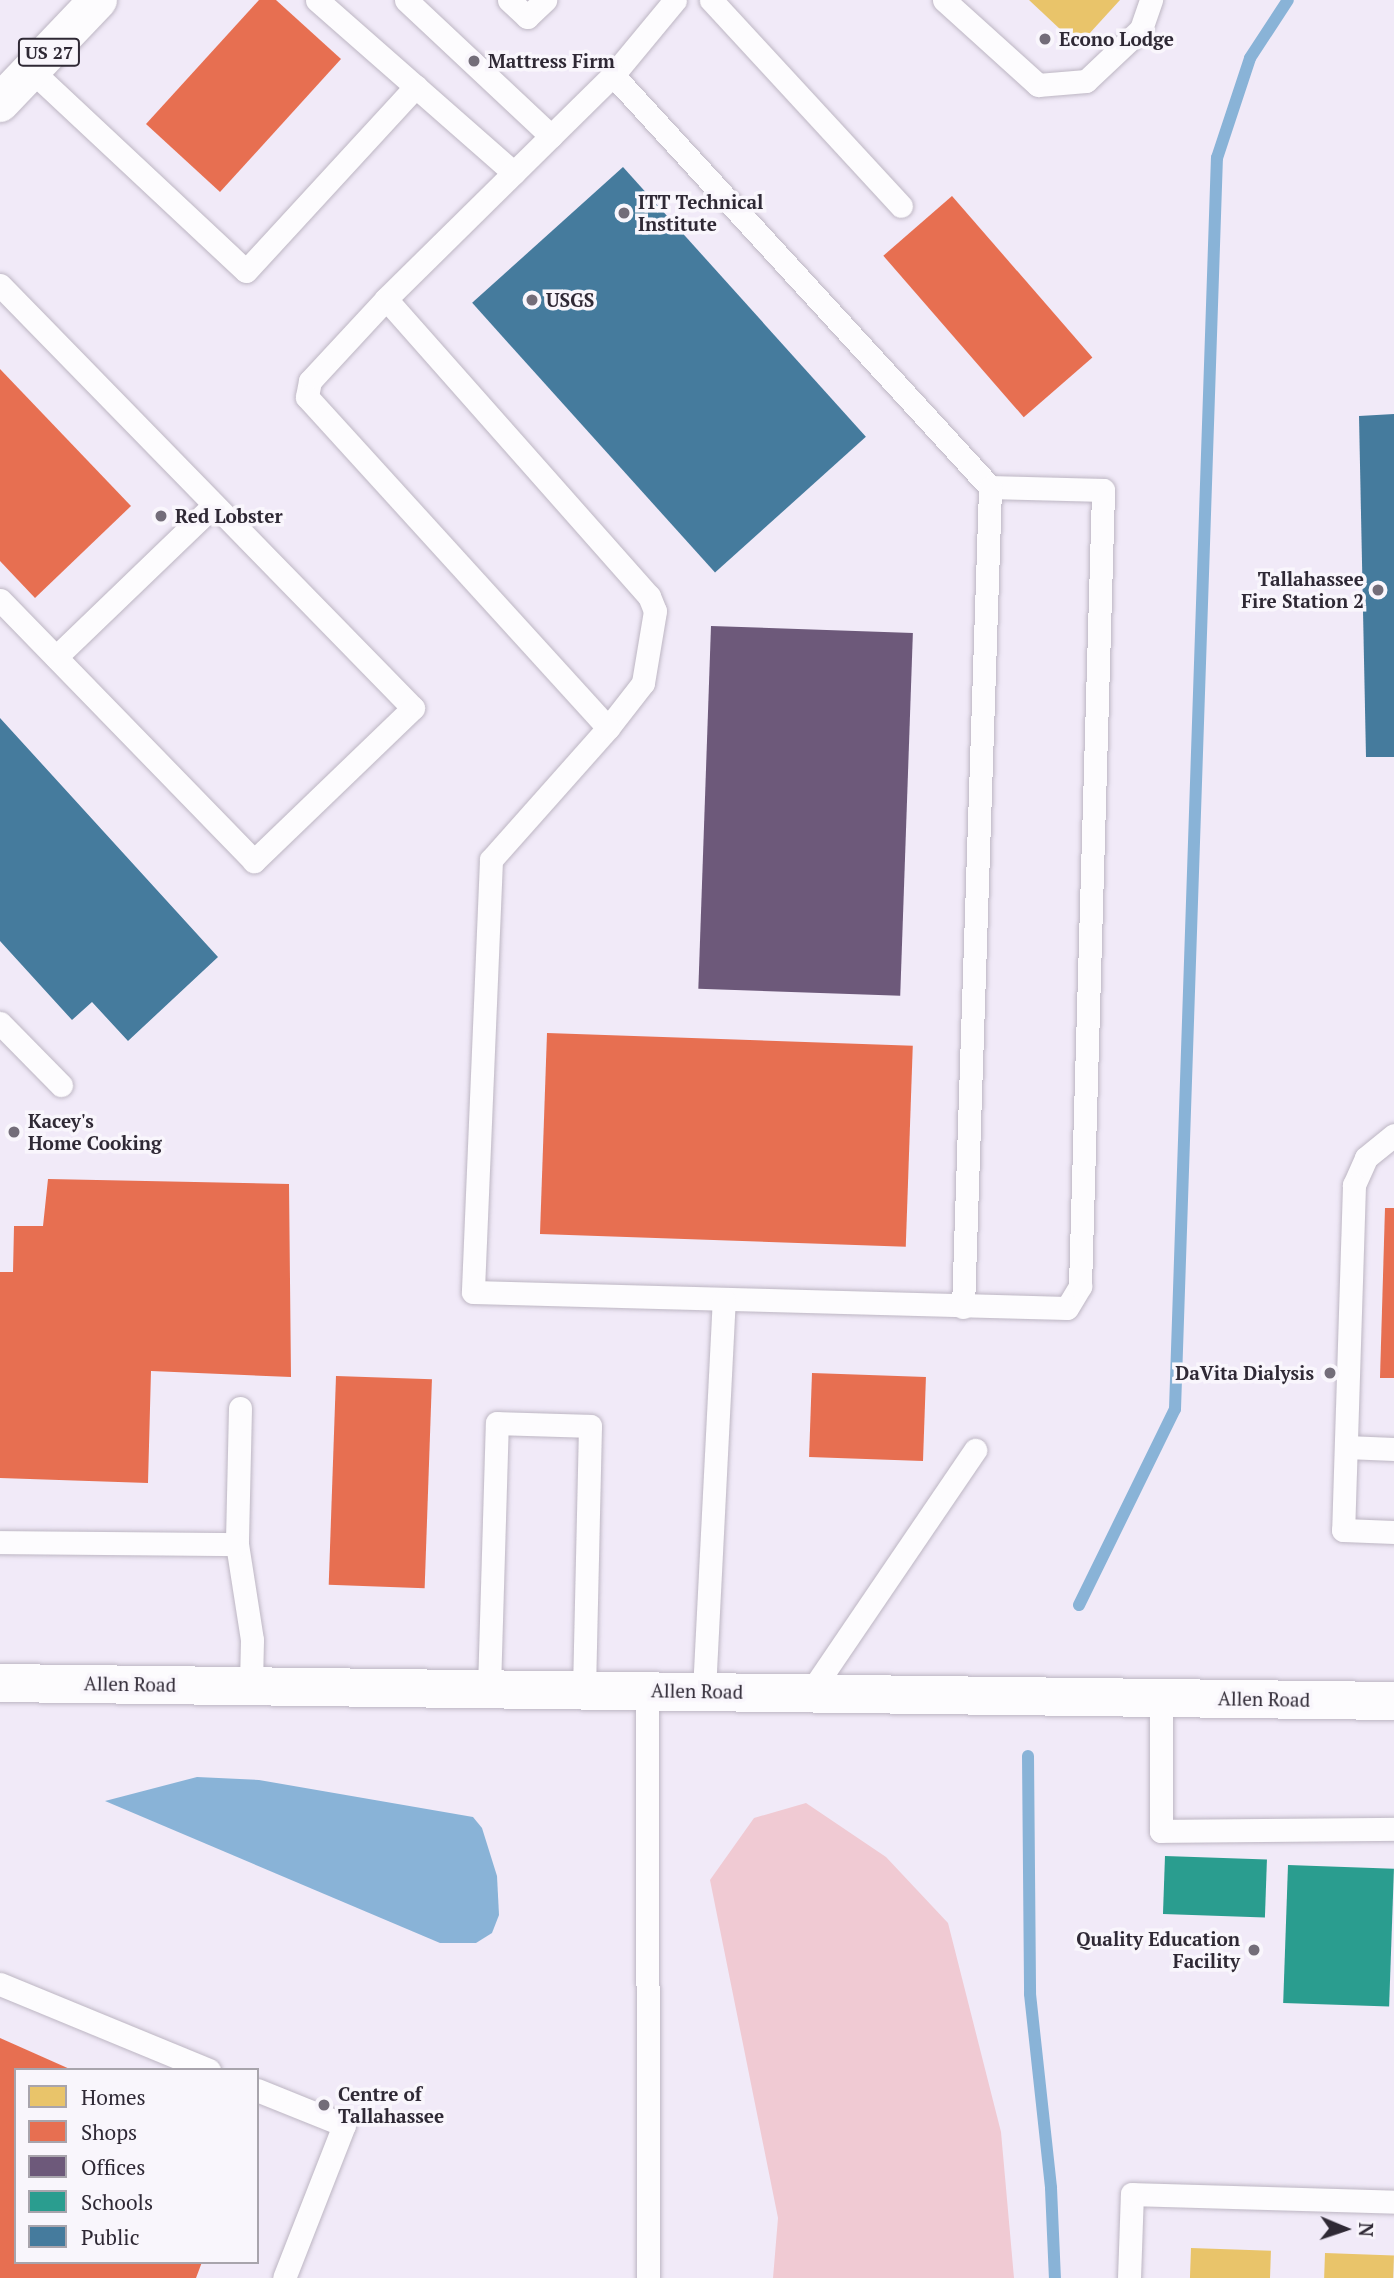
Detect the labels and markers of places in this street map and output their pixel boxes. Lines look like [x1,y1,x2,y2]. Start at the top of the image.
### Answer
place label: Econo Lodge [1059,28,1174,50]
marker: Econo Lodge [1037,31,1053,47]
place label: Mattress Firm [488,50,615,72]
marker: Mattress Firm [466,53,482,69]
place label: ITT Technical Institute [638,191,763,235]
marker: ITT Technical Institute [616,205,632,221]
place label: USGS [546,289,594,311]
marker: USGS [524,292,540,308]
place label: Red Lobster [175,505,283,527]
marker: Red Lobster [153,508,169,524]
place label: Tallahassee Fire Station 2 [1241,568,1364,612]
marker: Tallahassee Fire Station 2 [1370,582,1386,598]
place label: Kacey's Home Cooking [28,1110,162,1154]
marker: Kacey's Home Cooking [6,1124,22,1140]
place label: DaVita Dialysis [1175,1362,1314,1384]
marker: DaVita Dialysis [1320,1363,1340,1383]
place label: Quality Education Facility [1076,1928,1240,1972]
marker: Quality Education Facility [1246,1942,1262,1958]
place label: Centre of Tallahassee [338,2083,444,2127]
marker: Centre of Tallahassee [316,2097,332,2113]

